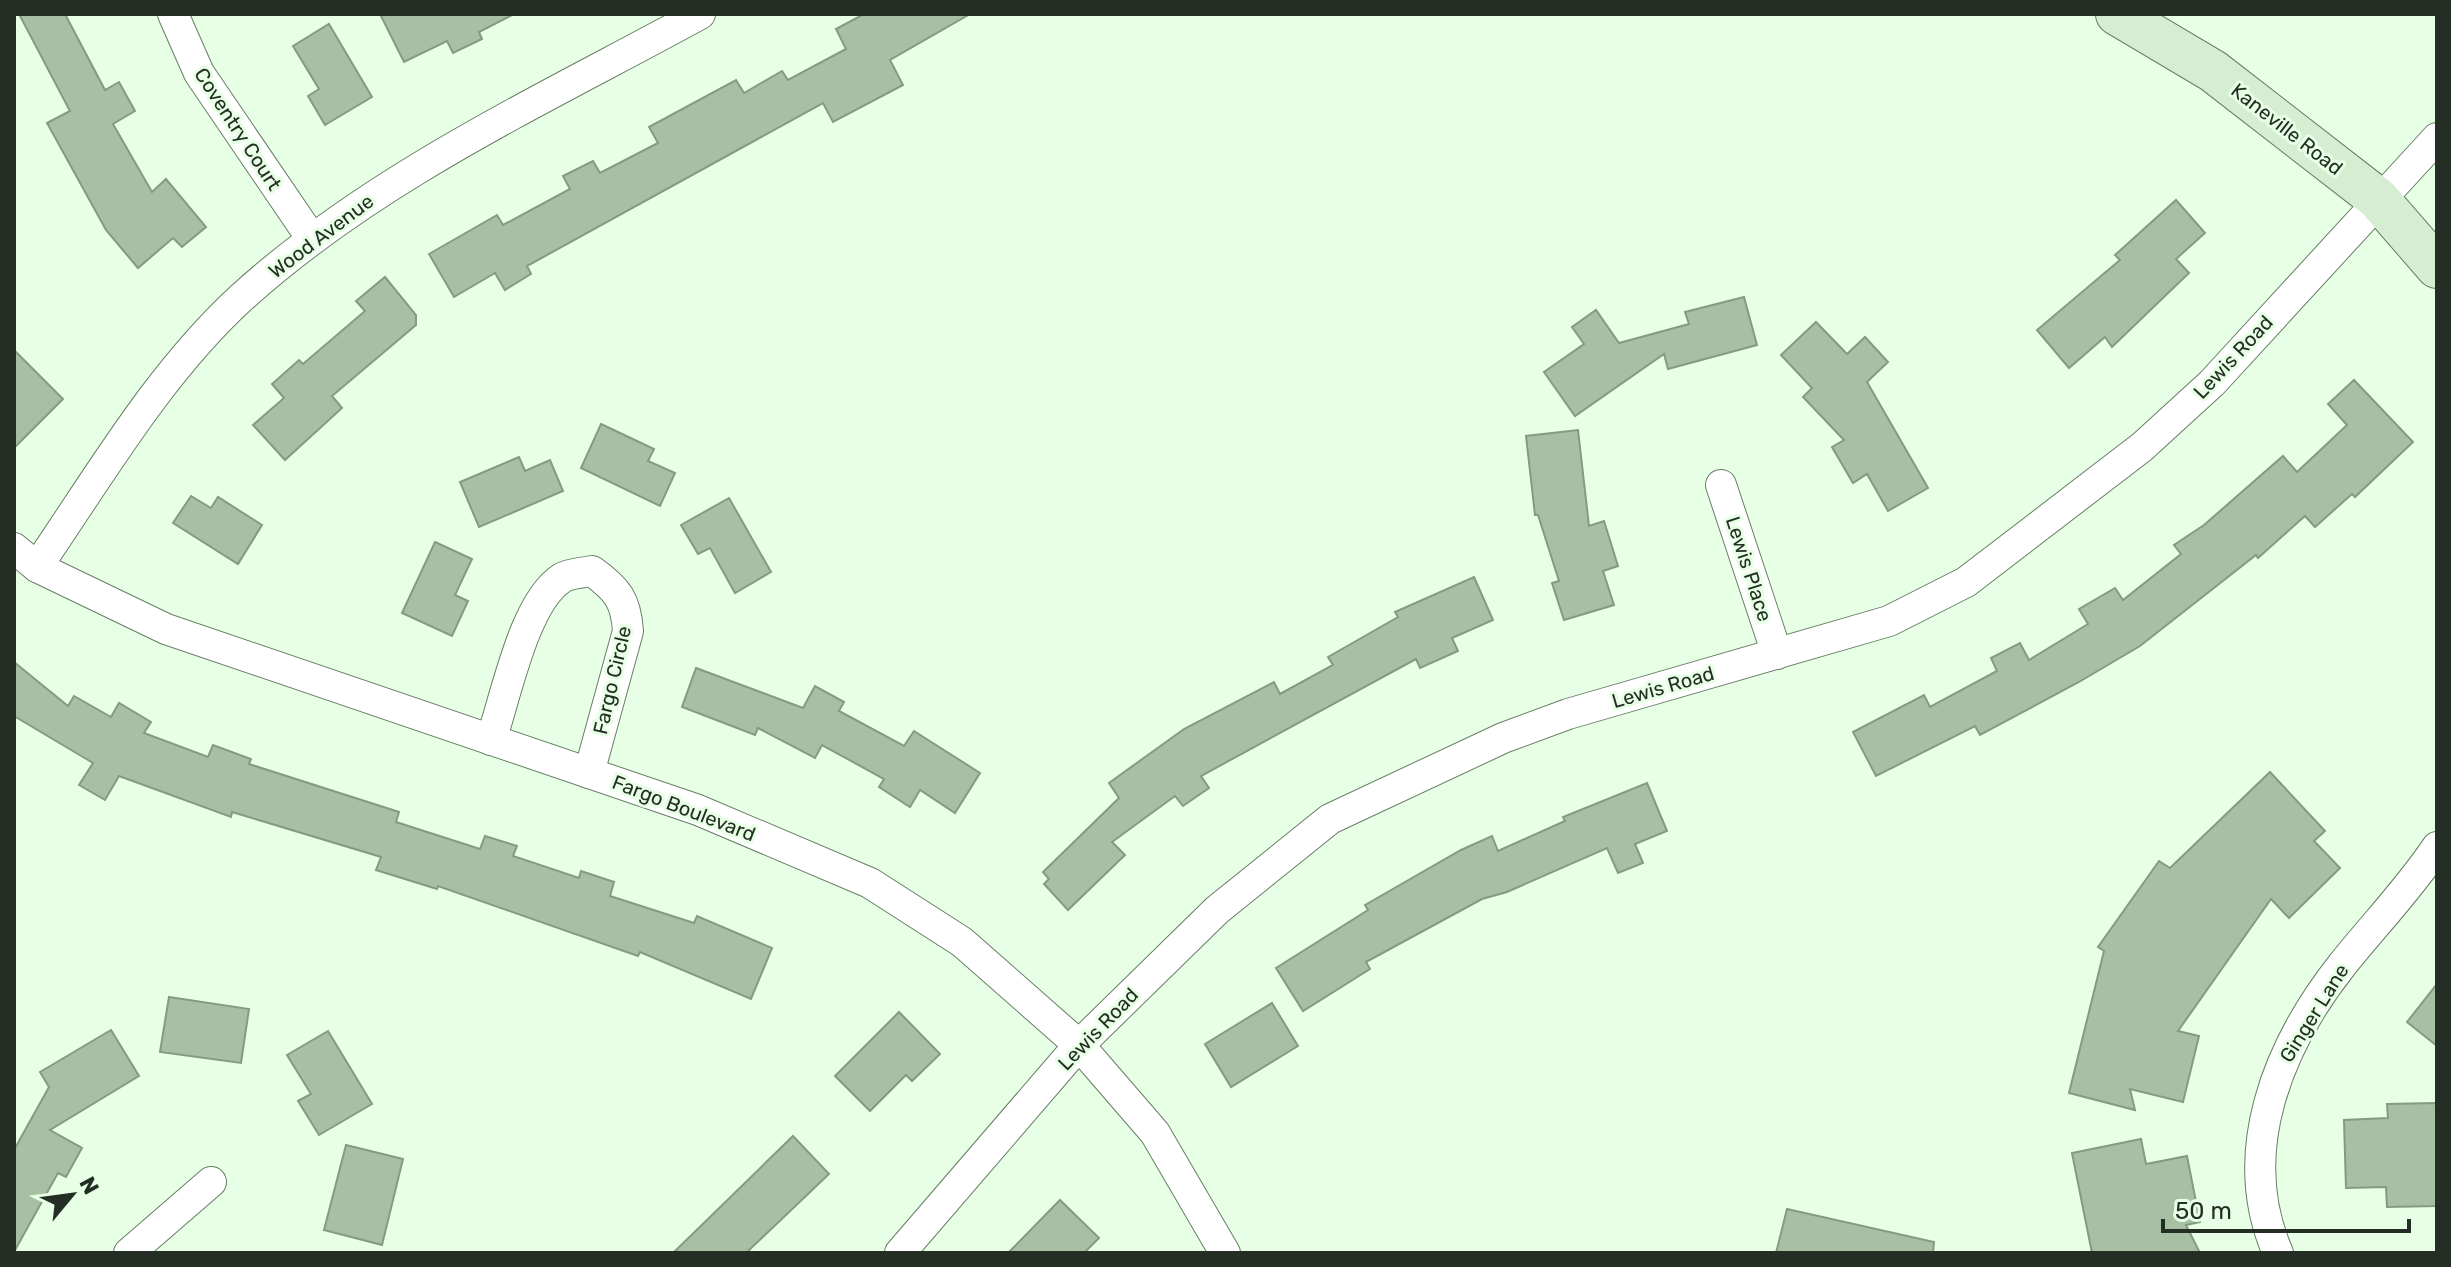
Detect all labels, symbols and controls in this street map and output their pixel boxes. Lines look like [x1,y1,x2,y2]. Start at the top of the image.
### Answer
street label: Coventry Court [189,63,287,195]
street label: Kaneville Road [2226,78,2348,180]
street label: Wood Avenue [264,189,378,283]
street label: Lewis Road [2188,310,2278,404]
street label: Lewis Place [1721,513,1777,625]
street label: Fargo Circle [588,623,636,737]
street label: Lewis Road [1609,661,1717,713]
street label: Fargo Boulevard [609,770,759,846]
street label: Ginger Lane [2274,959,2354,1067]
street label: Lewis Road [1053,983,1143,1075]
north arrow [32,1155,112,1235]
text: N [73,1172,105,1199]
scale bar [2163,1183,2409,1233]
text: 50 m [2175,1197,2232,1225]

